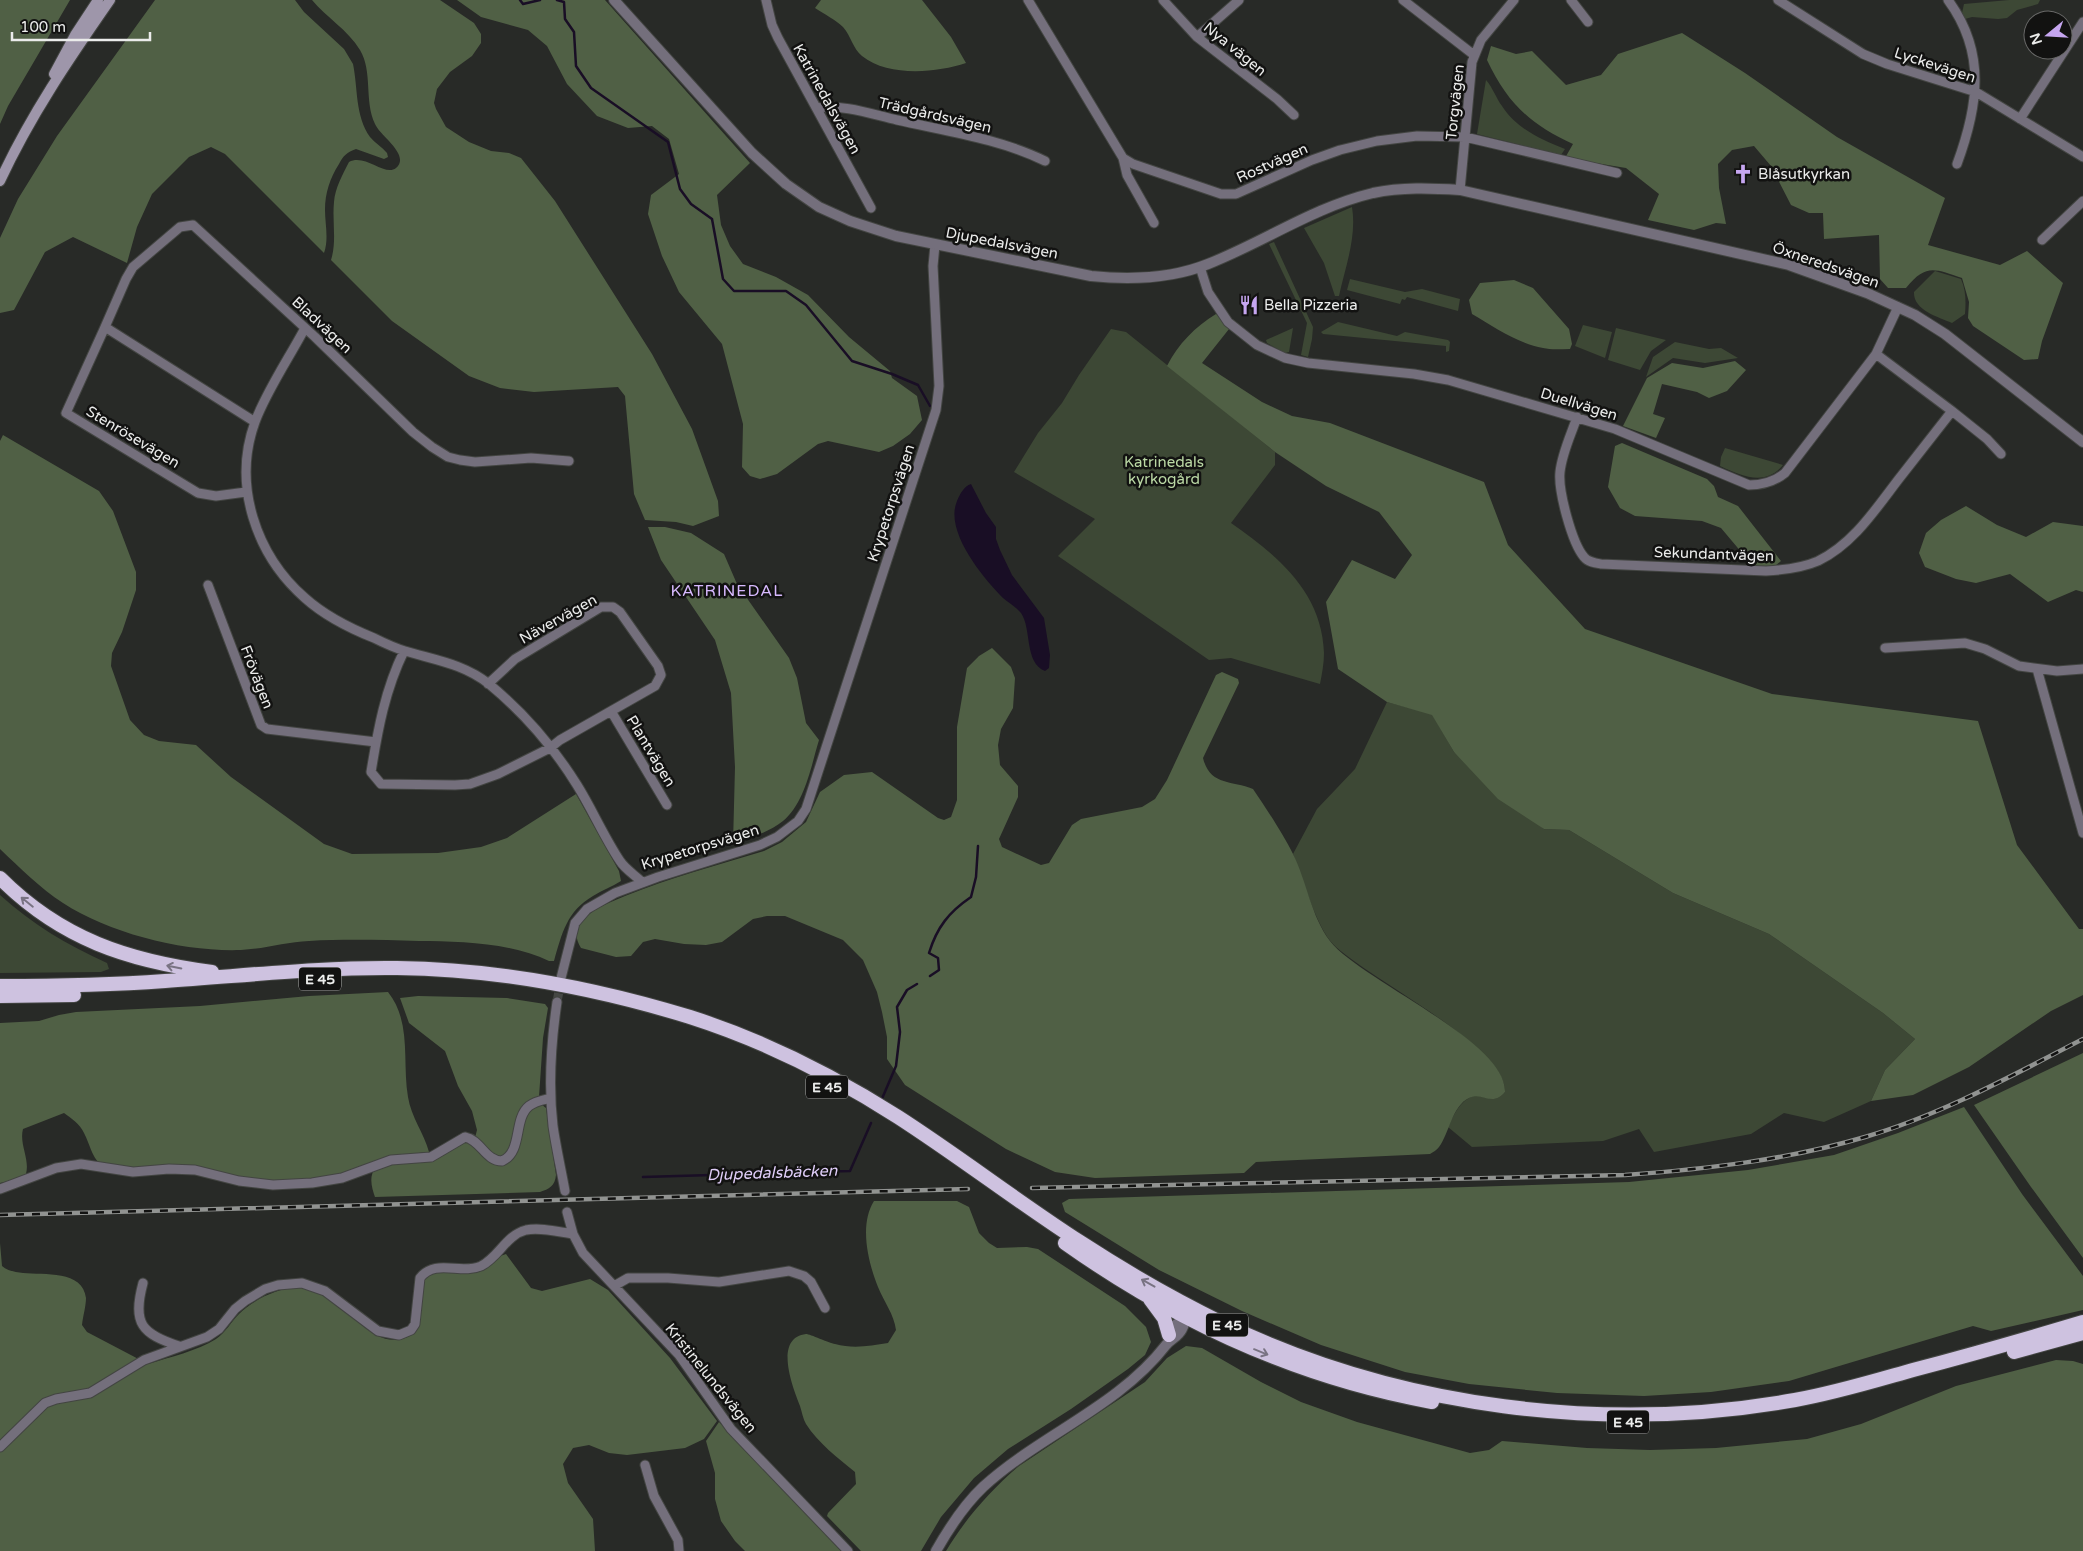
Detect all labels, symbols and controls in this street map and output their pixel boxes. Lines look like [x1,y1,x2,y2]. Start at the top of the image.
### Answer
scale bar [12,10,150,42]
north arrow [2023,10,2073,60]
text: 100 m [20,18,66,36]
street label: Nya vägen [1200,18,1270,80]
text: N [2026,31,2046,47]
street label: Katrinedalsvägen [789,41,865,157]
street label: Lyckevägen [1892,43,1978,87]
street label: Torgvägen [1442,63,1468,141]
street label: Trädgårdsvägen [877,93,993,137]
street label: Rostvägen [1234,139,1310,187]
church icon: Blåsutkyrkan [1732,163,1754,185]
place label: Blåsutkyrkan [1758,165,1850,183]
street label: Djupedalsvägen [944,223,1060,263]
street label: Öxneredsvägen [1770,238,1882,292]
street label: Bladvägen [288,293,356,357]
restaurant icon: Bella Pizzeria [1238,294,1260,316]
place label: Bella Pizzeria [1264,296,1358,314]
street label: Duellvägen [1538,384,1620,424]
street label: Stenrösevägen [83,402,183,472]
street label: Krypetorpsvägen [864,442,918,564]
park label: Katrinedals kyrkogård [1124,453,1204,488]
street label: Sekundantvägen [1654,543,1774,565]
district label: KATRINEDAL [670,581,784,601]
street label: Nävervägen [516,590,600,648]
street label: Frövägen [237,643,277,711]
street label: Plantvägen [623,712,679,790]
street label: Krypetorpsvägen [639,821,761,873]
one-way arrow [21,896,34,907]
one-way arrow [166,961,182,971]
road number: E 45 [299,968,341,991]
road number: E 45 [806,1076,848,1098]
water label: Djupedalsbäcken [706,1161,839,1185]
one-way arrow [1141,1278,1156,1288]
road number: E 45 [1206,1314,1248,1336]
street label: Kristinelundsvägen [661,1320,761,1436]
one-way arrow [1253,1348,1268,1358]
road number: E 45 [1607,1410,1649,1434]

